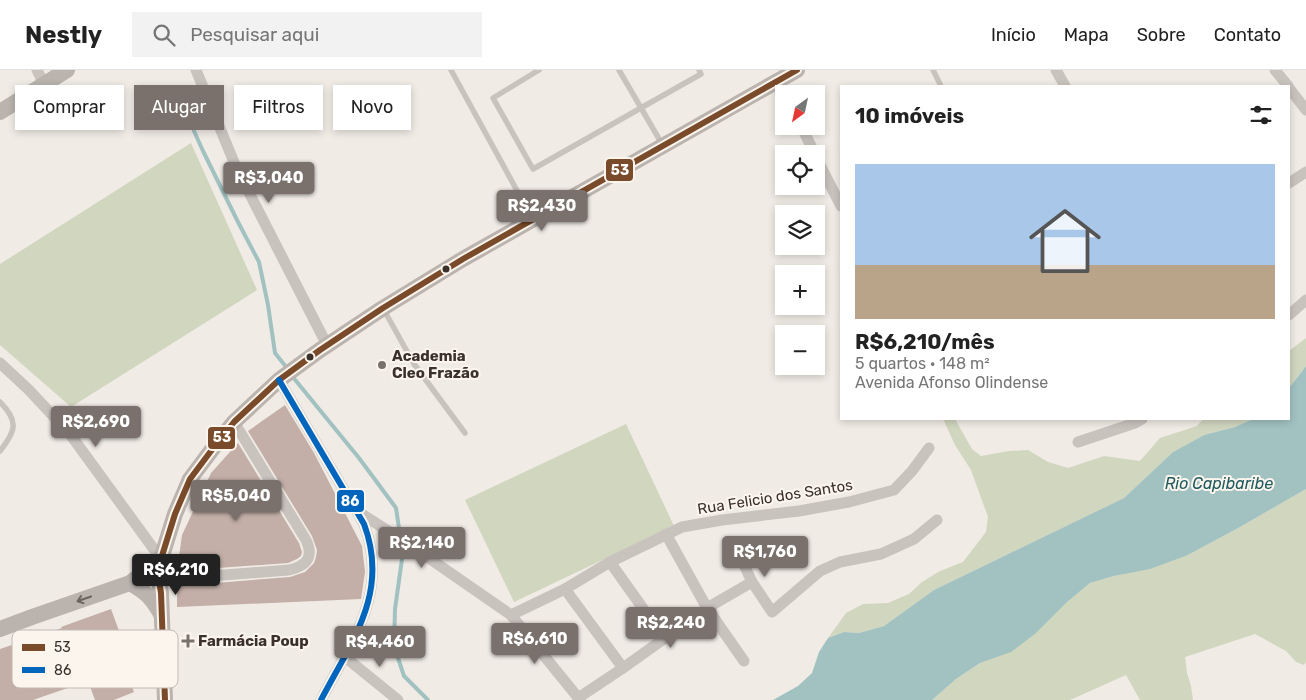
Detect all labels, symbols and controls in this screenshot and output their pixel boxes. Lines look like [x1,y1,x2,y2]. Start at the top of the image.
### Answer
search box [132,12,482,57]
text: Nestly [25,21,102,49]
icon: search [150,21,178,49]
text: Pesquisar aqui [190,23,319,46]
text: Início [991,24,1036,46]
text: Mapa [1064,24,1109,46]
text: Sobre [1137,24,1186,46]
text: Contato [1214,24,1281,46]
chip: Comprar [15,85,124,130]
chip: Alugar [134,85,224,130]
chip: Filtros [234,85,323,130]
chip: Novo [333,85,411,130]
north arrow [775,85,825,135]
map controls [775,85,825,375]
icon: filters [1247,101,1275,129]
text: 10 imóveis [855,103,964,128]
button: locate [775,145,825,195]
line badge: 53 [605,158,634,182]
pin: R$3,040 [223,162,315,204]
text: 53 [611,162,629,179]
text: R$3,040 [234,168,304,187]
pin: R$2,430 [496,190,588,232]
text: R$2,430 [508,196,576,215]
icon: home [1020,196,1110,286]
button: layers [775,205,825,255]
unlabelled marker [441,264,451,274]
button: + [775,265,825,315]
button: − [775,325,825,375]
text: R$6,210/mês [855,329,995,354]
place label: Academia Cleo Frazão [392,347,479,382]
unlabelled marker [305,352,315,362]
text: 5 quartos · 148 m² [855,354,990,373]
marker: Academia Cleo Frazão [376,359,388,371]
text: Avenida Afonso Olindense [855,373,1048,392]
pin: R$2,690 [50,406,142,448]
text: R$2,690 [62,412,130,431]
line badge: 53 [207,426,236,450]
text: 53 [213,429,231,446]
water label: Rio Capibaribe [1165,474,1273,493]
street label: Rua Felicio dos Santos [696,476,854,518]
pin: R$5,040 [190,480,282,522]
text: R$5,040 [201,486,271,505]
line badge: 86 [336,489,365,513]
text: 86 [341,493,359,510]
pin: R$2,140 [376,526,468,569]
text: R$2,140 [389,533,455,552]
pin: R$1,760 [719,536,811,578]
text: R$1,760 [733,542,797,561]
pin: R$6,210 [130,554,222,596]
text: R$6,210 [143,560,209,579]
one-way arrow [77,595,92,604]
pin: R$2,240 [625,606,717,649]
text: R$2,240 [637,613,705,632]
pin: R$6,610 [489,622,581,665]
pin: R$4,460 [334,626,426,668]
text: R$6,610 [502,629,568,648]
legend [12,630,178,688]
place label: Farmácia Poup [198,632,309,650]
text: R$4,460 [345,632,415,651]
marker: Farmácia Poup [182,635,194,647]
text: 53 [54,639,71,656]
text: 86 [54,662,71,679]

